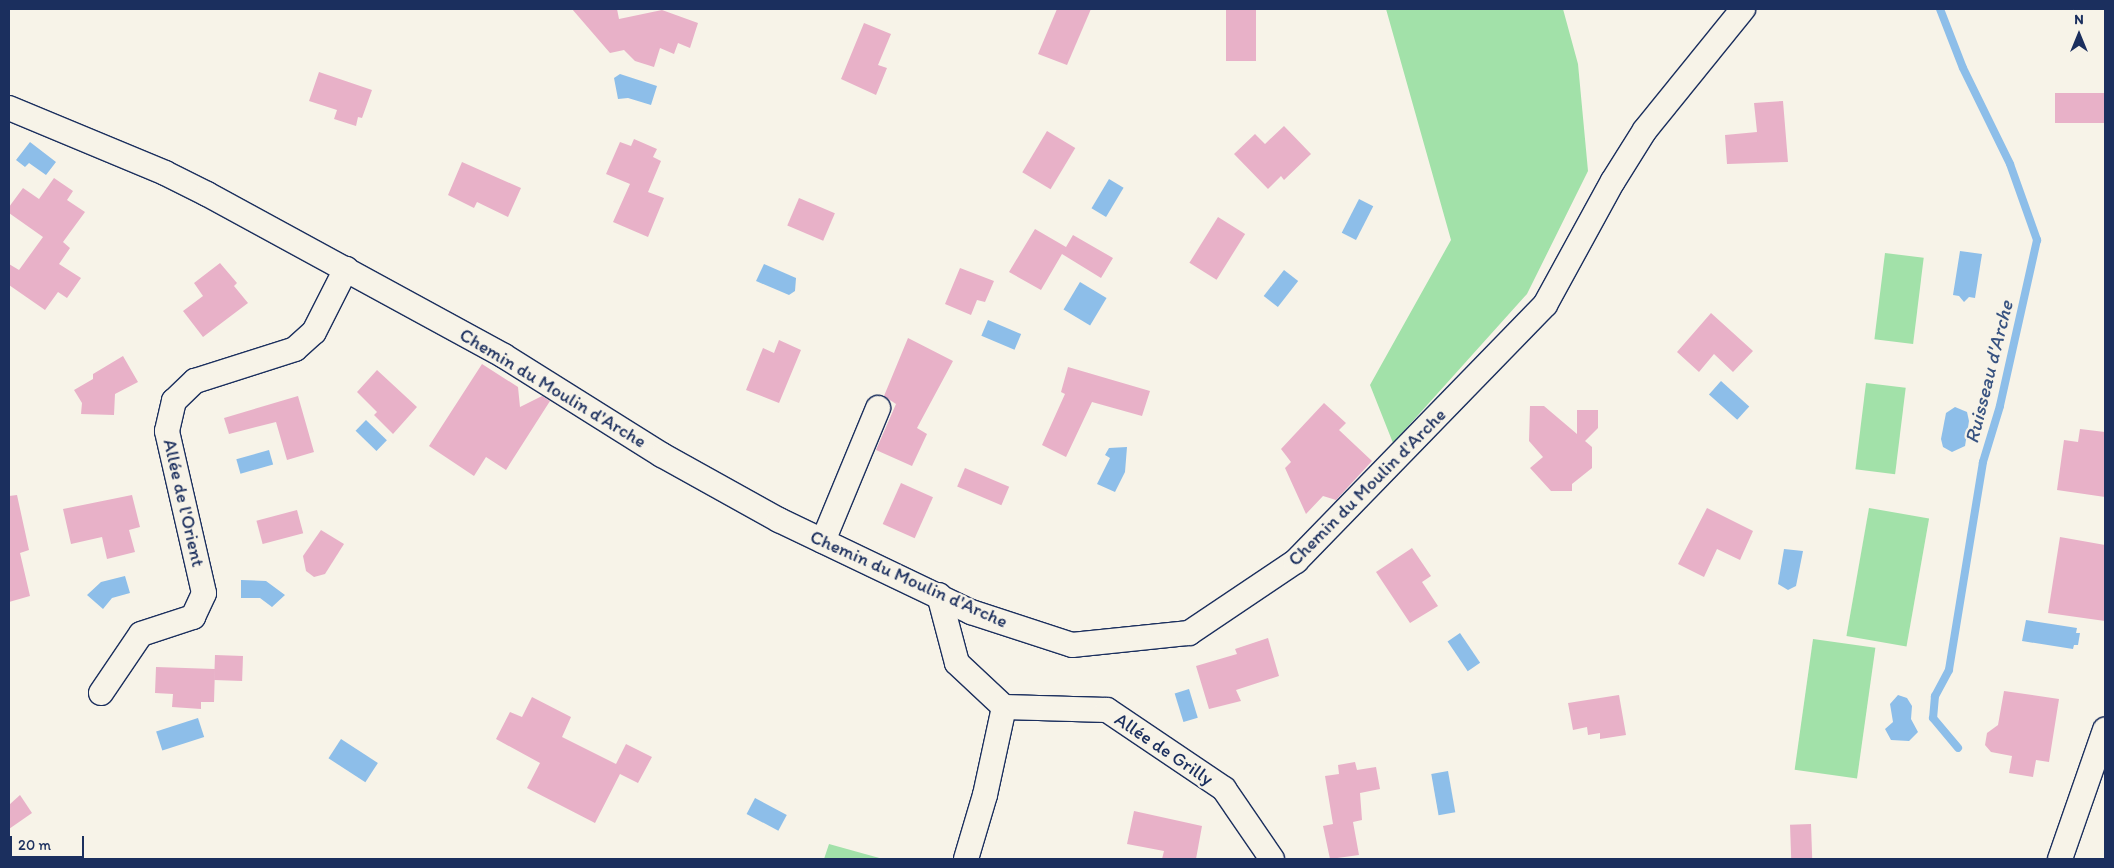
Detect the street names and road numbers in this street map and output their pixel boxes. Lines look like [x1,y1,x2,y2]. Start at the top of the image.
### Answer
street label: Chemin du Moulin d'Arche [456,323,650,453]
street label: Chemin du Moulin d'Arche [1284,404,1450,570]
street label: Allée de l'Orient [158,437,210,569]
street label: Chemin du Moulin d'Arche [807,525,1011,633]
street label: Allée de Grilly [1110,708,1218,790]

